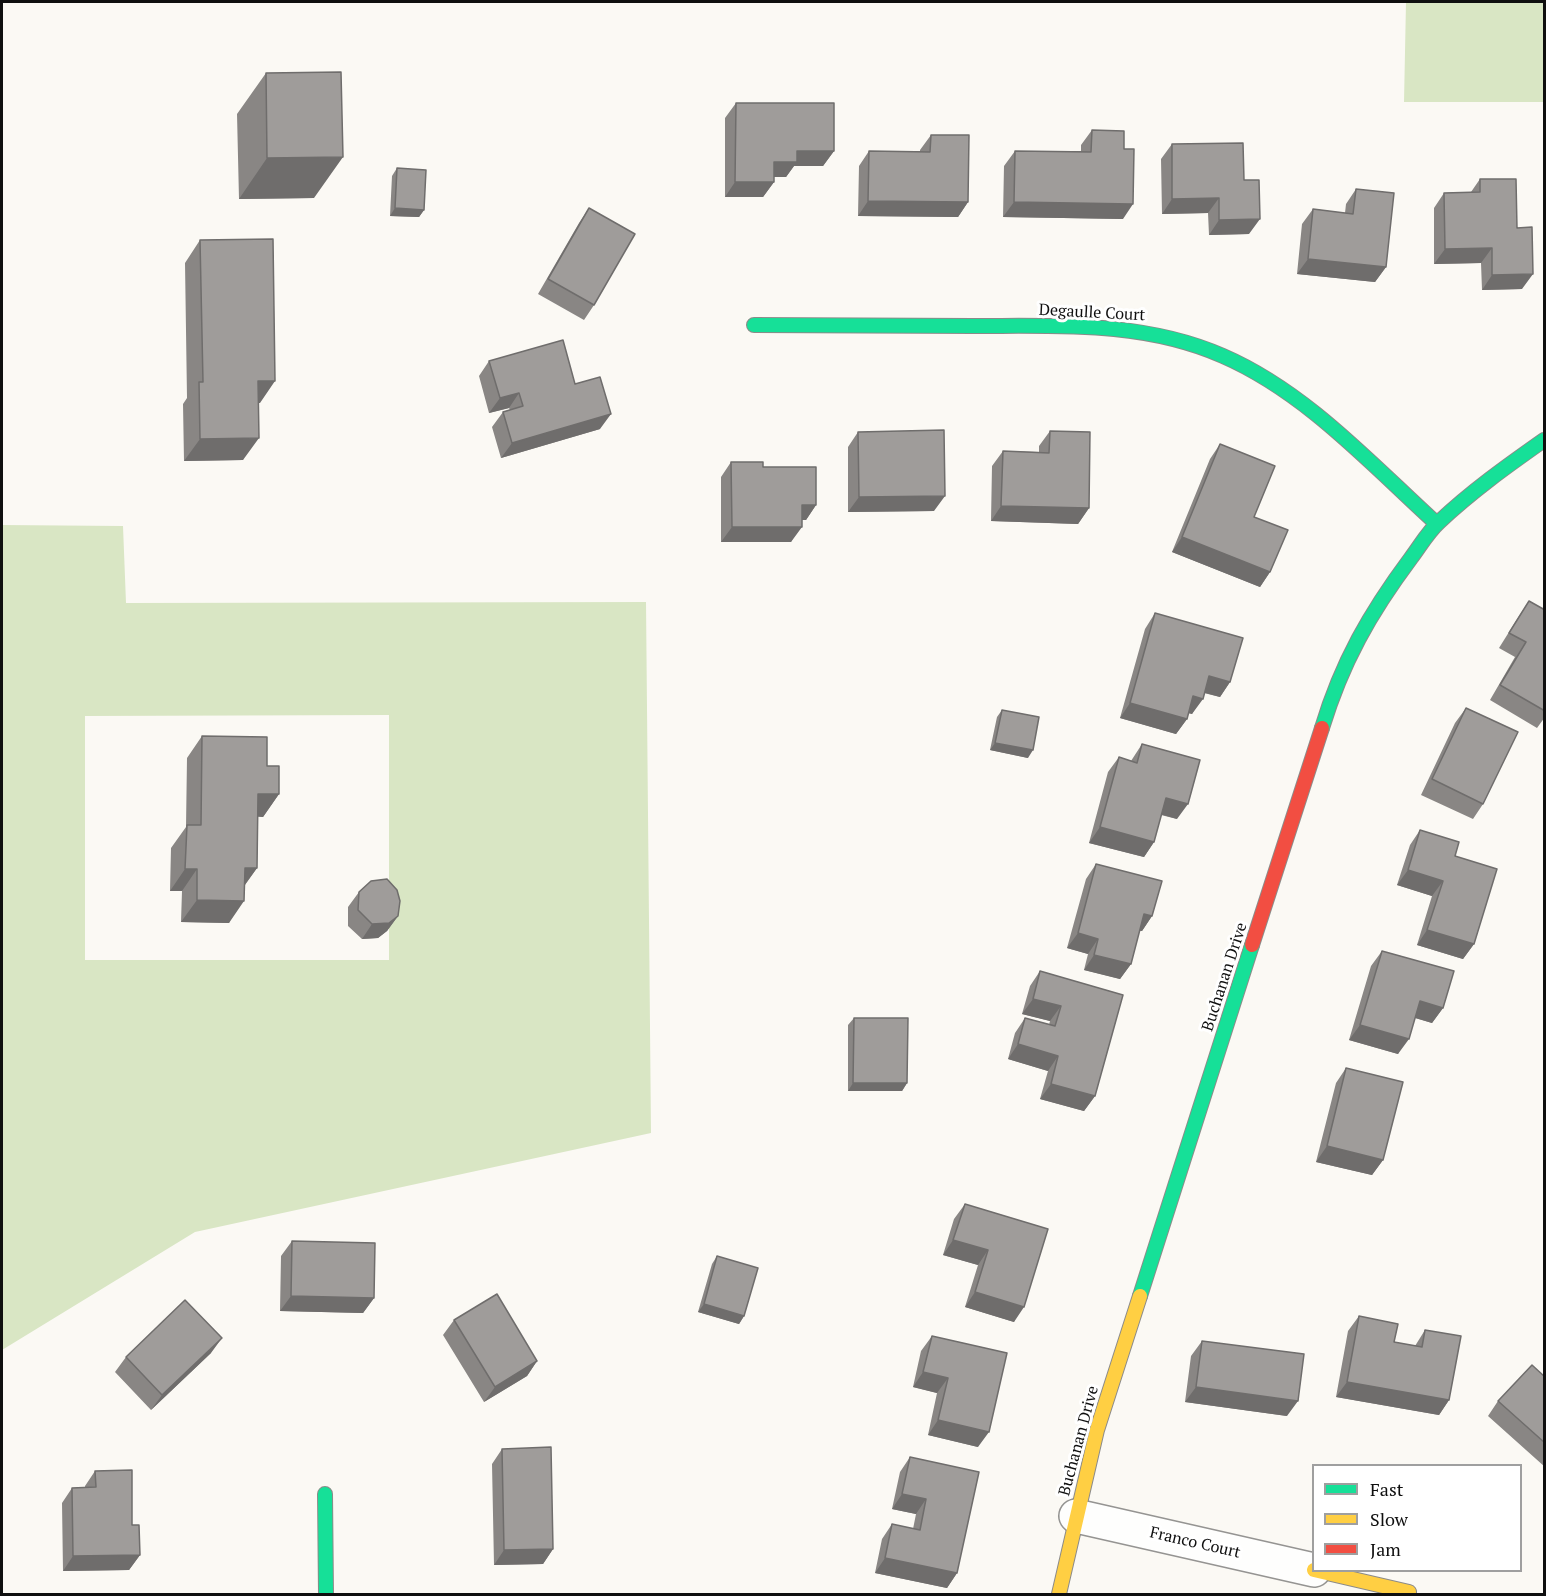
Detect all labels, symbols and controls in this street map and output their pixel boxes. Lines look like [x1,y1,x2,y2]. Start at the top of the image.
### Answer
street label: Degaulle Court [1038,301,1146,325]
street label: Buchanan Drive [1198,920,1252,1034]
street label: Buchanan Drive [1055,1384,1103,1498]
legend [1312,1464,1522,1572]
text: Fast [1370,1477,1403,1501]
text: Slow [1370,1507,1408,1531]
street label: Franco Court [1148,1523,1242,1563]
text: Jam [1370,1537,1401,1561]

